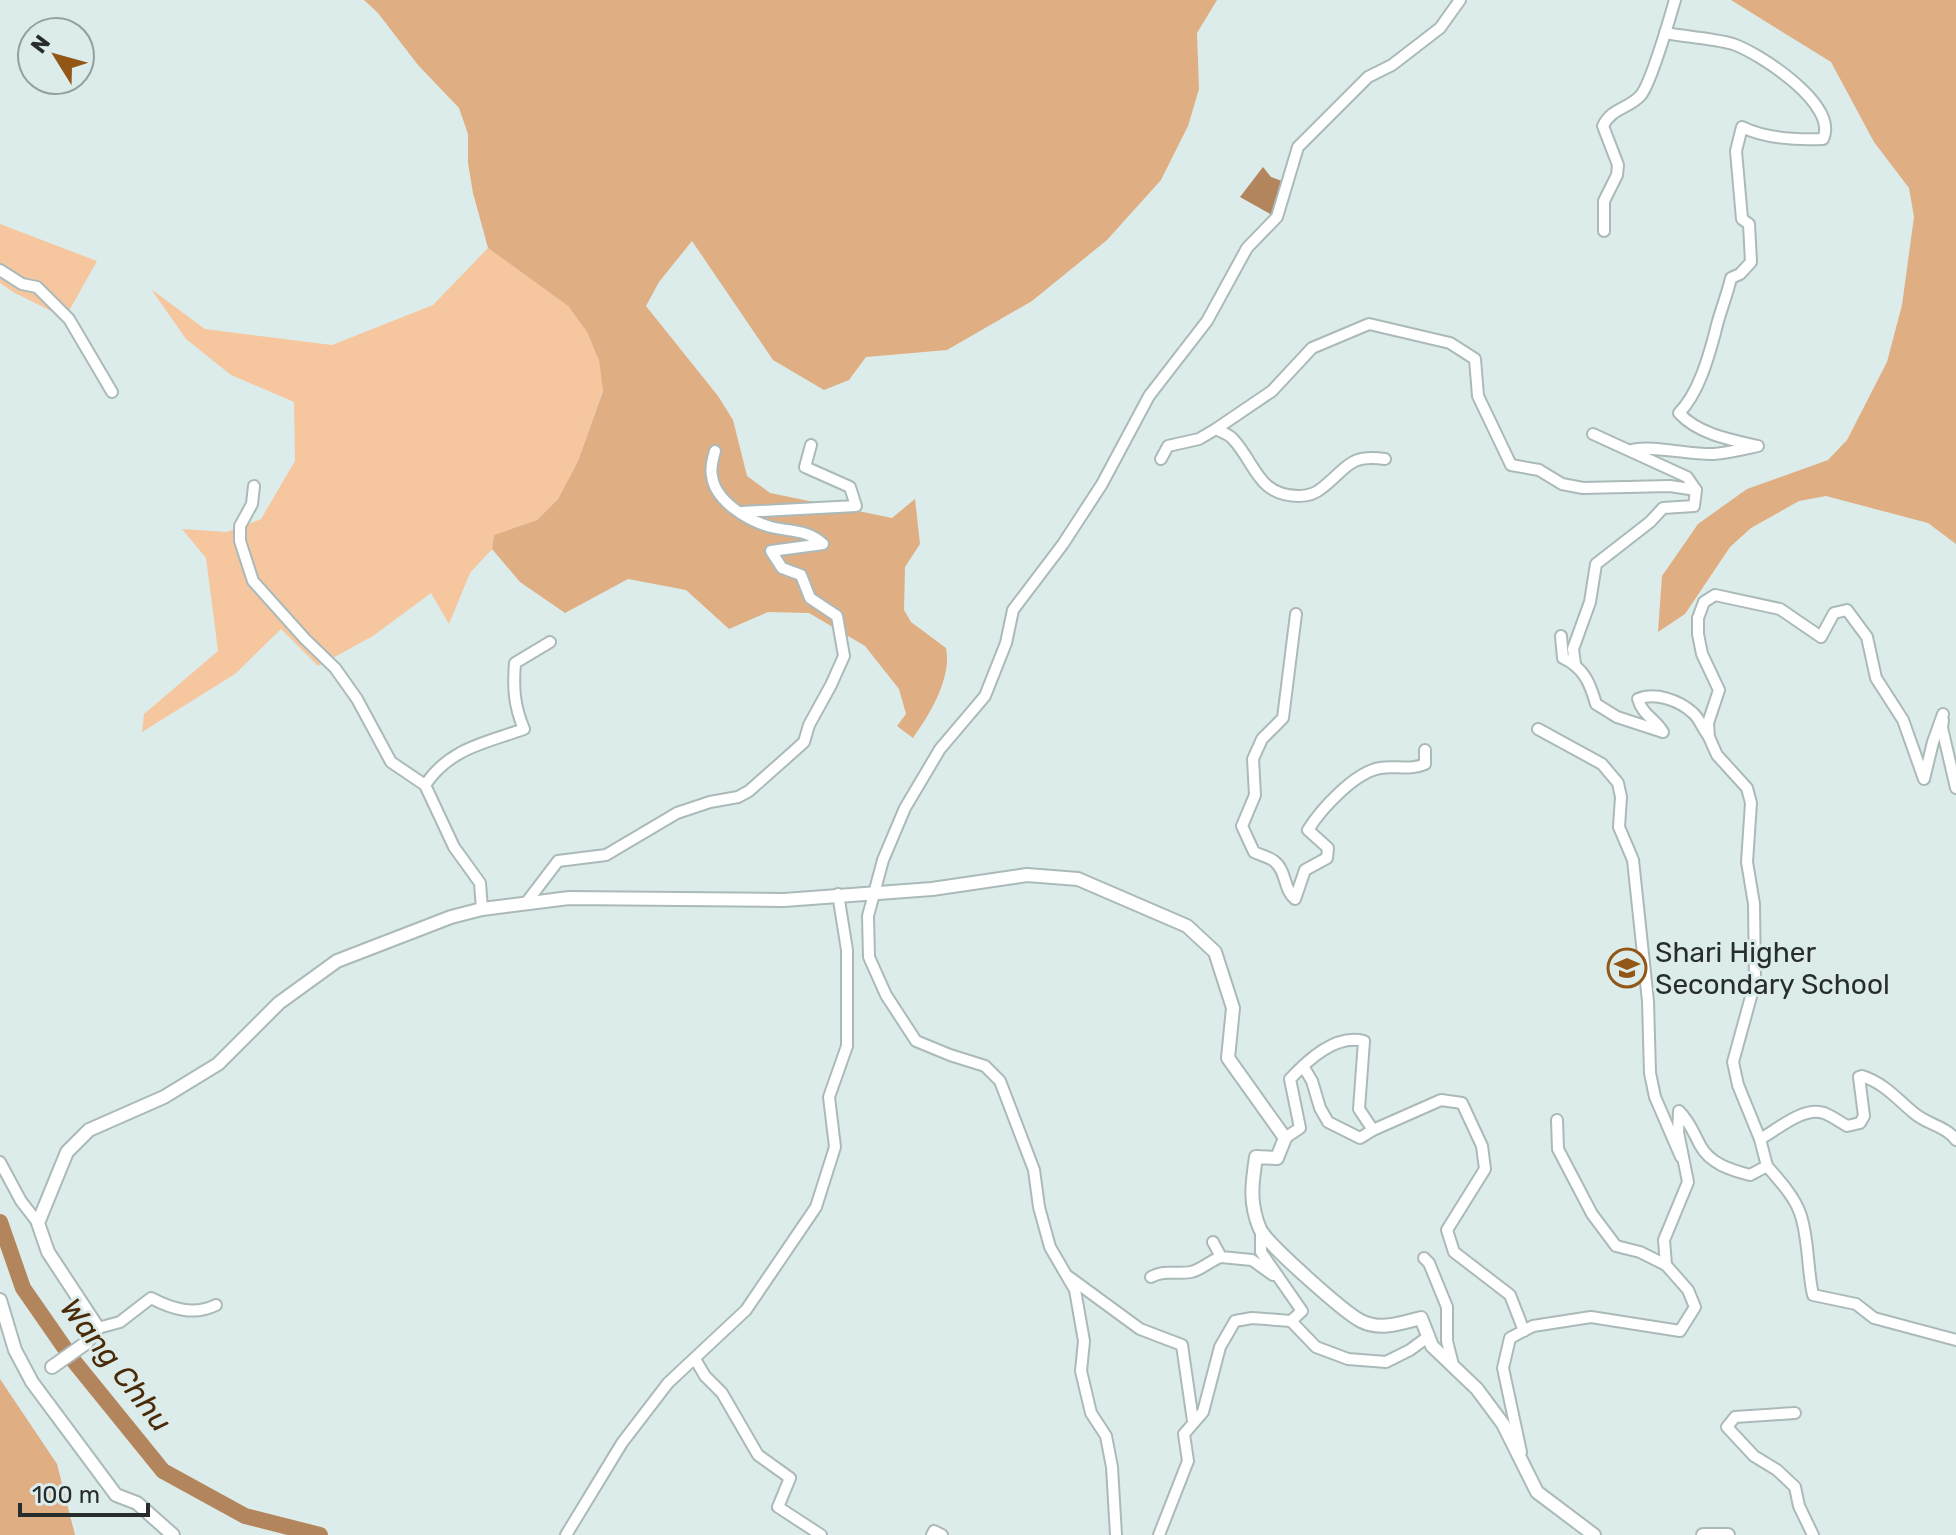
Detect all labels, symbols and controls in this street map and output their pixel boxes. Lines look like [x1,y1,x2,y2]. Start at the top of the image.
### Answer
north arrow [16,16,96,96]
text: N [25,30,56,59]
place label: Shari Higher Secondary School [1655,936,1890,1001]
school or university icon: Shari Higher Secondary School [1606,947,1648,989]
water label: Wang Chhu [53,1291,179,1439]
scale bar [20,1467,148,1517]
text: 100 m [32,1481,100,1509]

